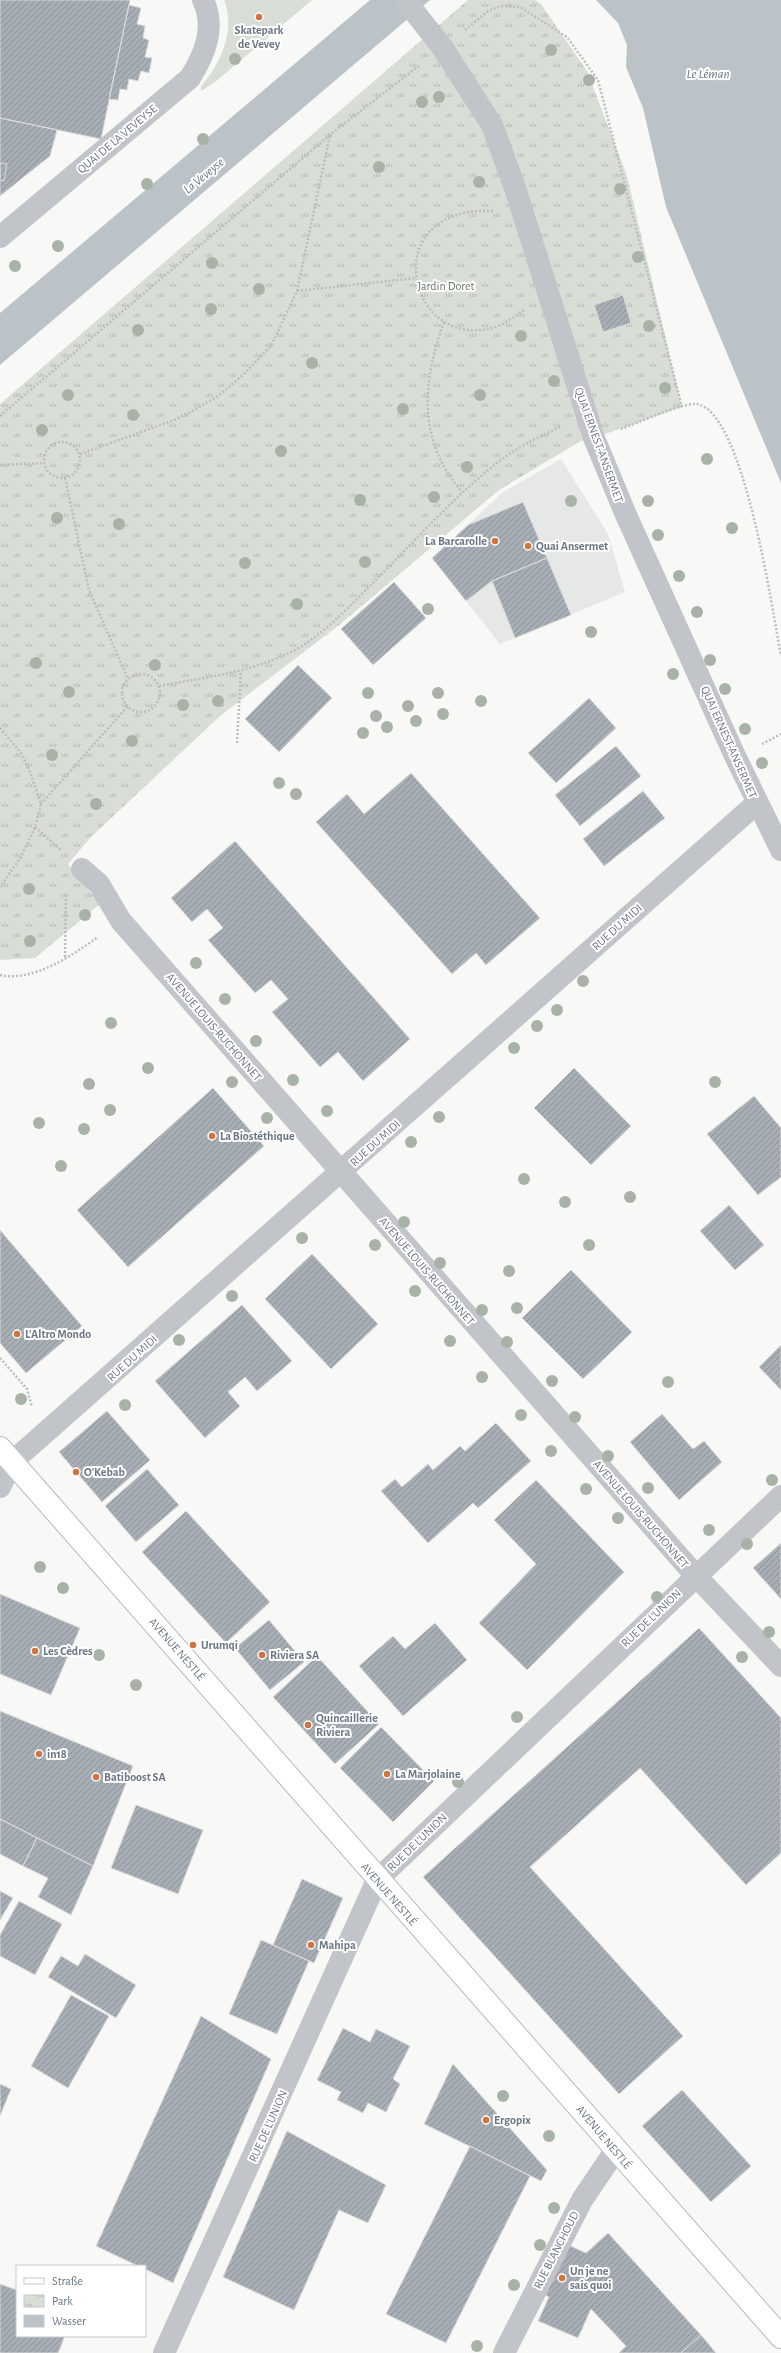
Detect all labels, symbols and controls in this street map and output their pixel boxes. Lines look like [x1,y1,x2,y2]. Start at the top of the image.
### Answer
marker: Skatepark de Vevey [254,12,264,22]
place label: Skatepark de Vevey [235,24,284,51]
water label: Le Léman [687,68,729,81]
street label: QUAI DE LA VEVEYSE [75,102,160,176]
water label: La Veveyse [181,156,227,197]
park label: Jardin Doret [418,280,475,292]
street label: QUAI ERNEST-ANSERMET [572,386,625,505]
place label: La Barcarolle [425,535,487,547]
marker: La Barcarolle [490,536,500,546]
place label: Quai Ansermet [536,540,608,553]
marker: Quai Ansermet [523,541,533,551]
street label: QUAI ERNEST-ANSERMET [698,684,759,800]
street label: RUE DU MIDI [590,902,644,952]
street label: AVENUE LOUIS-RUCHONNET [164,971,264,1083]
street label: RUE DU MIDI [348,1118,402,1168]
place label: La Biostéthique [220,1130,295,1142]
marker: La Biostéthique [207,1131,217,1141]
street label: AVENUE LOUIS-RUCHONNET [377,1215,477,1327]
place label: L'Altro Mondo [25,1328,91,1340]
marker: L'Altro Mondo [12,1329,22,1339]
street label: RUE DU MIDI [105,1333,159,1383]
street label: AVENUE LOUIS-RUCHONNET [591,1458,691,1570]
place label: O'Kebab [84,1466,125,1478]
marker: O'Kebab [71,1467,81,1477]
street label: RUE DE L'UNION [619,1587,683,1649]
street label: AVENUE NESTLÉ [147,1615,208,1683]
place label: Urumqi [201,1639,238,1651]
marker: Urumqi [188,1640,198,1650]
place label: Les Cèdres [43,1645,93,1657]
marker: Les Cèdres [30,1646,40,1656]
place label: Riviera SA [270,1649,320,1661]
marker: Riviera SA [257,1650,267,1660]
place label: Quincaillerie Riviera [316,1712,378,1738]
marker: Quincaillerie Riviera [303,1720,313,1730]
place label: in18 [47,1748,67,1760]
marker: in18 [34,1749,44,1759]
place label: La Marjolaine [395,1768,461,1781]
marker: La Marjolaine [382,1769,392,1779]
place label: Batiboost SA [104,1771,166,1783]
marker: Batiboost SA [91,1772,101,1782]
street label: RUE DE L'UNION [385,1811,449,1873]
street label: AVENUE NESTLÉ [359,1860,420,1928]
place label: Mahipa [319,1939,356,1951]
marker: Mahipa [306,1940,316,1950]
street label: RUE DE L'UNION [247,2088,289,2164]
street label: AVENUE NESTLÉ [574,2102,635,2171]
place label: Ergopix [494,2114,531,2126]
marker: Ergopix [481,2115,491,2125]
street label: RUE BLANCHOUD [531,2209,581,2291]
legend [16,2265,146,2337]
place label: Un je ne sais quoi [570,2265,611,2291]
marker: Un je ne sais quoi [557,2273,567,2283]
text: Straße [52,2275,83,2287]
text: Park [52,2295,73,2307]
text: Wasser [52,2315,86,2327]

